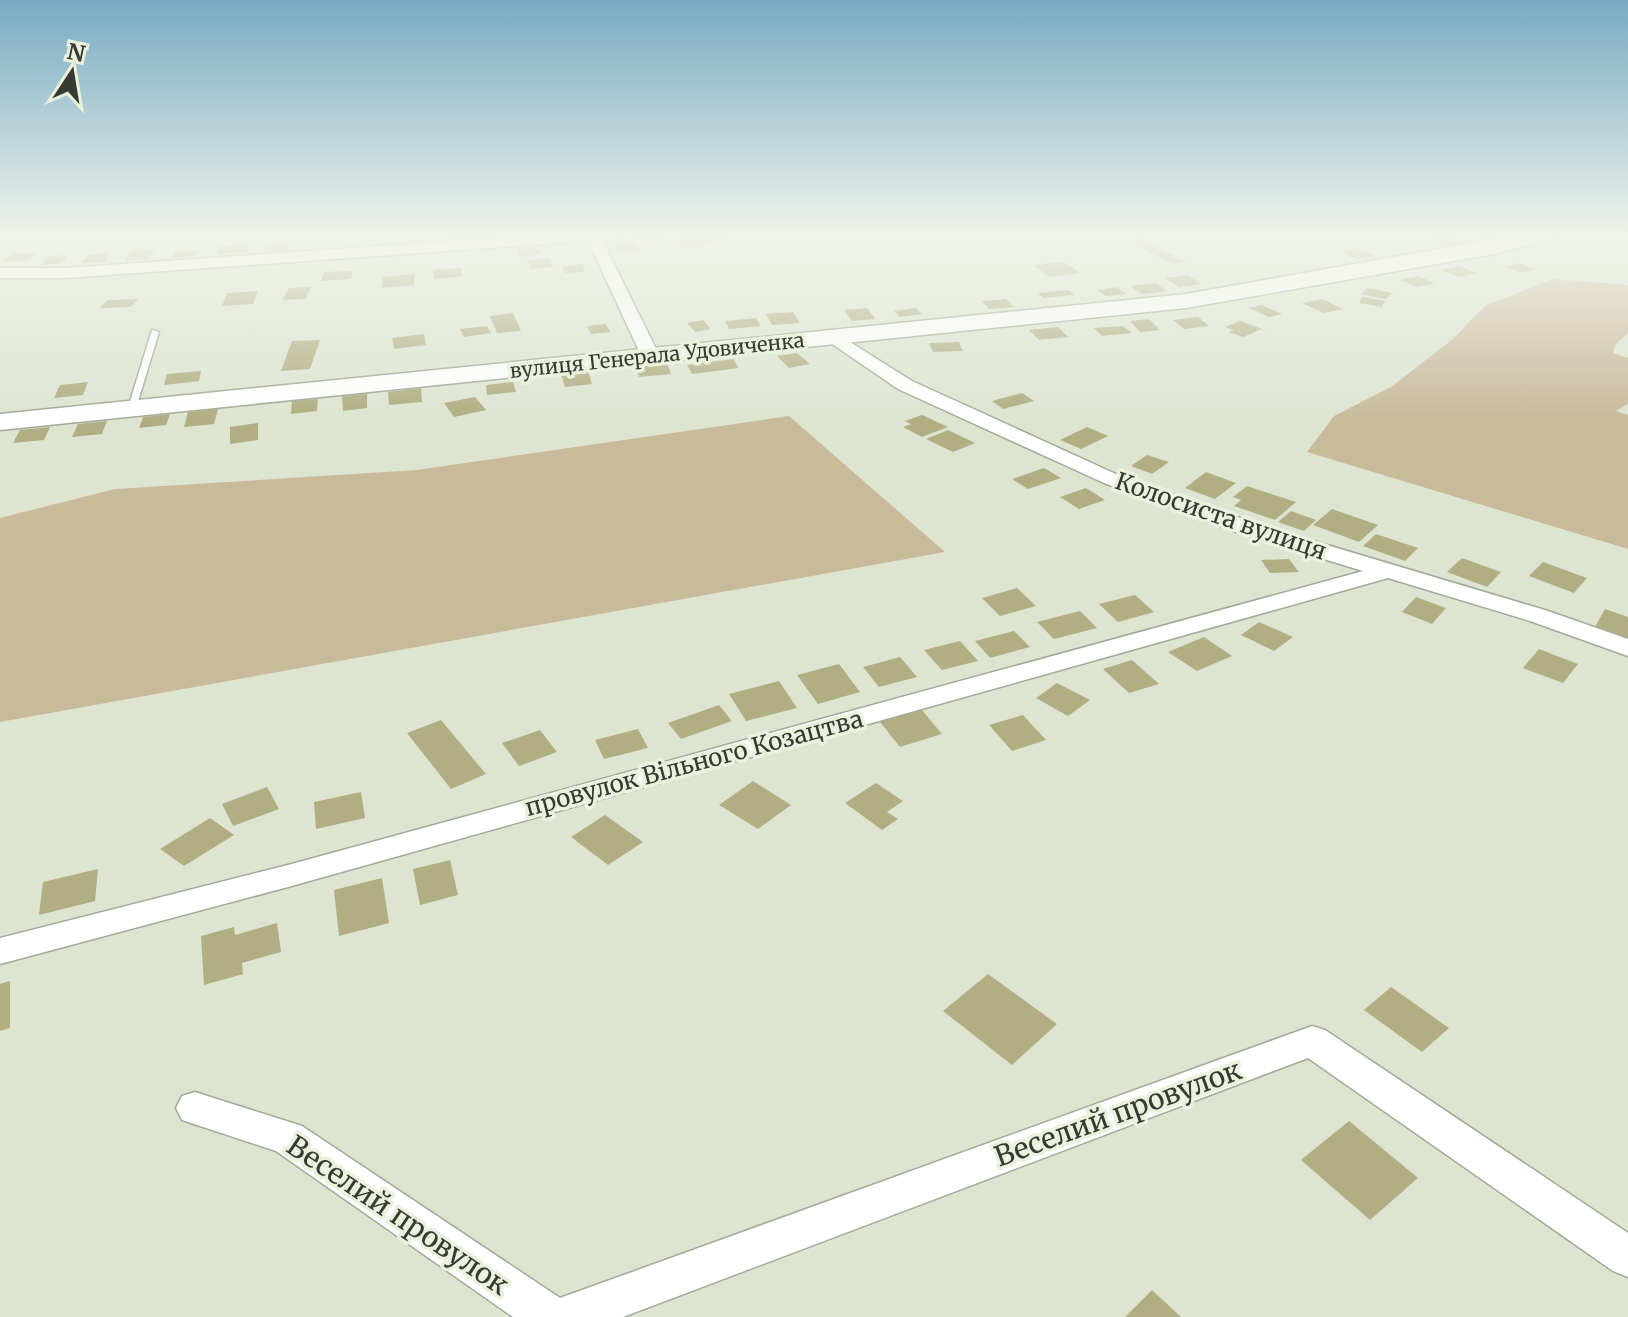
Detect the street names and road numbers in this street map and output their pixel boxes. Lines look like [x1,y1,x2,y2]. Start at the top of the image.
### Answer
street label: вулиця Генерала Удовиченка [509,327,806,383]
street label: Колосиста вулиця [1111,465,1331,567]
street label: провулок Вільного Козацтва [522,703,866,823]
street label: Веселий провулок [990,1051,1247,1174]
street label: Веселий провулок [280,1127,516,1303]

